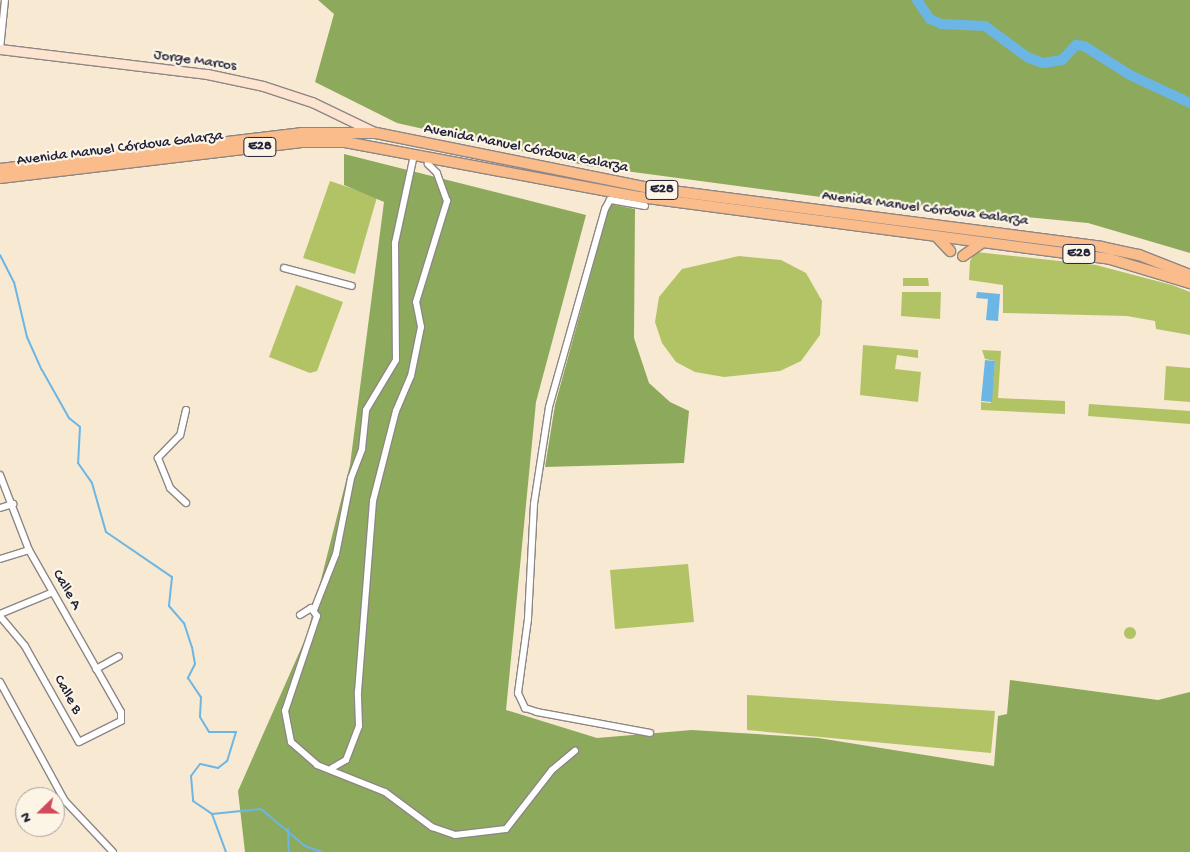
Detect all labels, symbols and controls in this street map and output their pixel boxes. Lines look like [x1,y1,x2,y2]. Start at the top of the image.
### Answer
street label: Jorge Marcos [152,46,238,76]
street label: Avenida Manuel Córdova Galarza [422,120,630,178]
street label: Avenida Manuel Córdova Galarza [16,127,224,171]
road number: E28 [242,136,278,158]
road number: E28 [644,178,680,202]
street label: Avenida Manuel Córdova Galarza [821,187,1029,231]
road number: E28 [1062,242,1096,266]
street label: Calle A [47,567,85,613]
street label: Calle B [49,672,85,718]
north arrow [15,787,65,837]
text: N [17,810,36,825]

